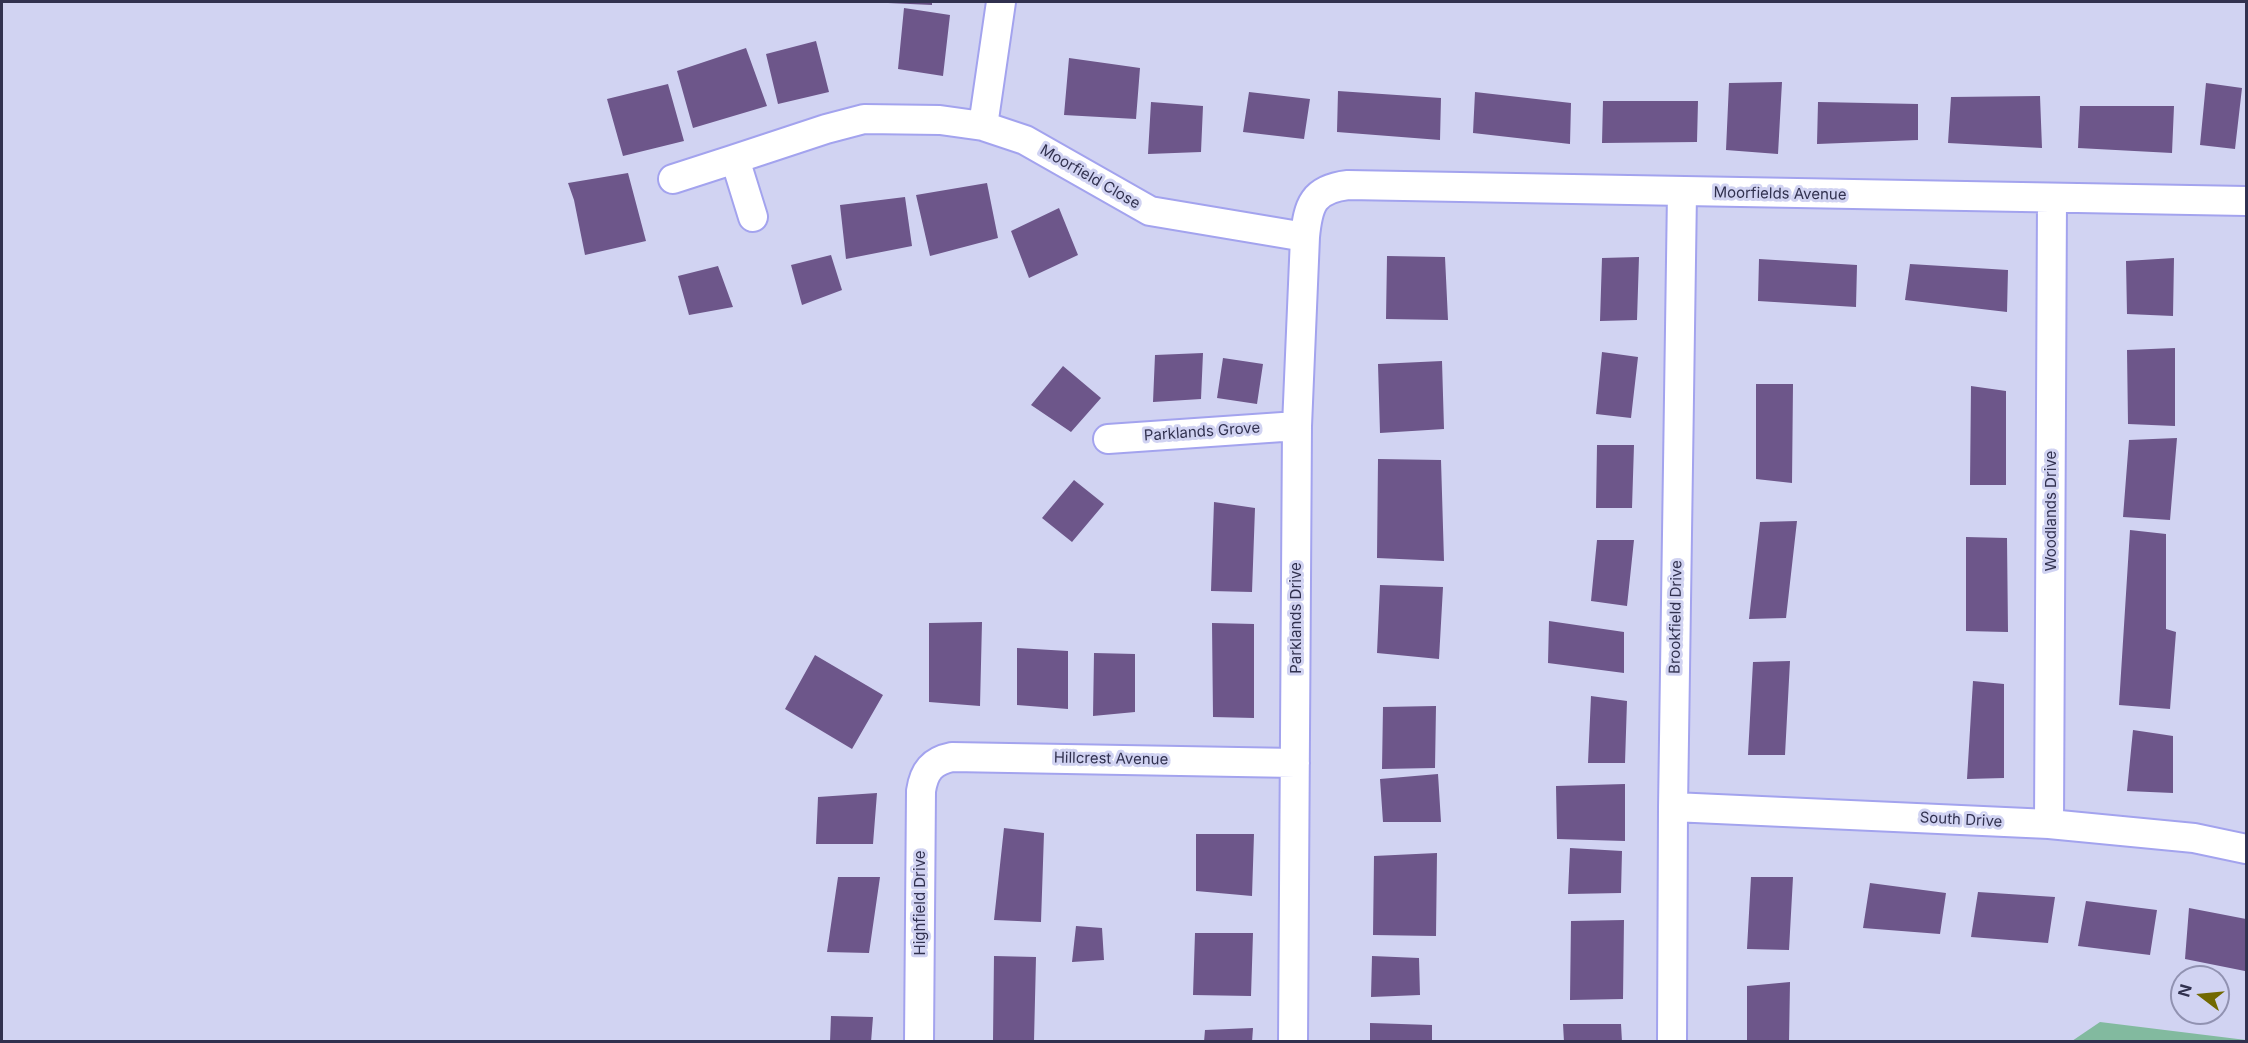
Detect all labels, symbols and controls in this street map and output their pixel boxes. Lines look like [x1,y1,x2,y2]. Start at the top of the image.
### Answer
street label: Moorfield Close [1037,141,1143,213]
street label: Moorfields Avenue [1713,184,1847,204]
street label: Parklands Grove [1143,419,1261,445]
street label: Woodlands Drive [2042,451,2060,571]
street label: Brookfield Drive [1666,560,1686,674]
street label: Parklands Drive [1287,562,1305,674]
street label: Hillcrest Avenue [1054,749,1168,769]
street label: South Drive [1919,809,2003,831]
street label: Highfield Drive [911,850,929,956]
north arrow [2170,965,2230,1025]
text: N [2173,982,2196,999]

